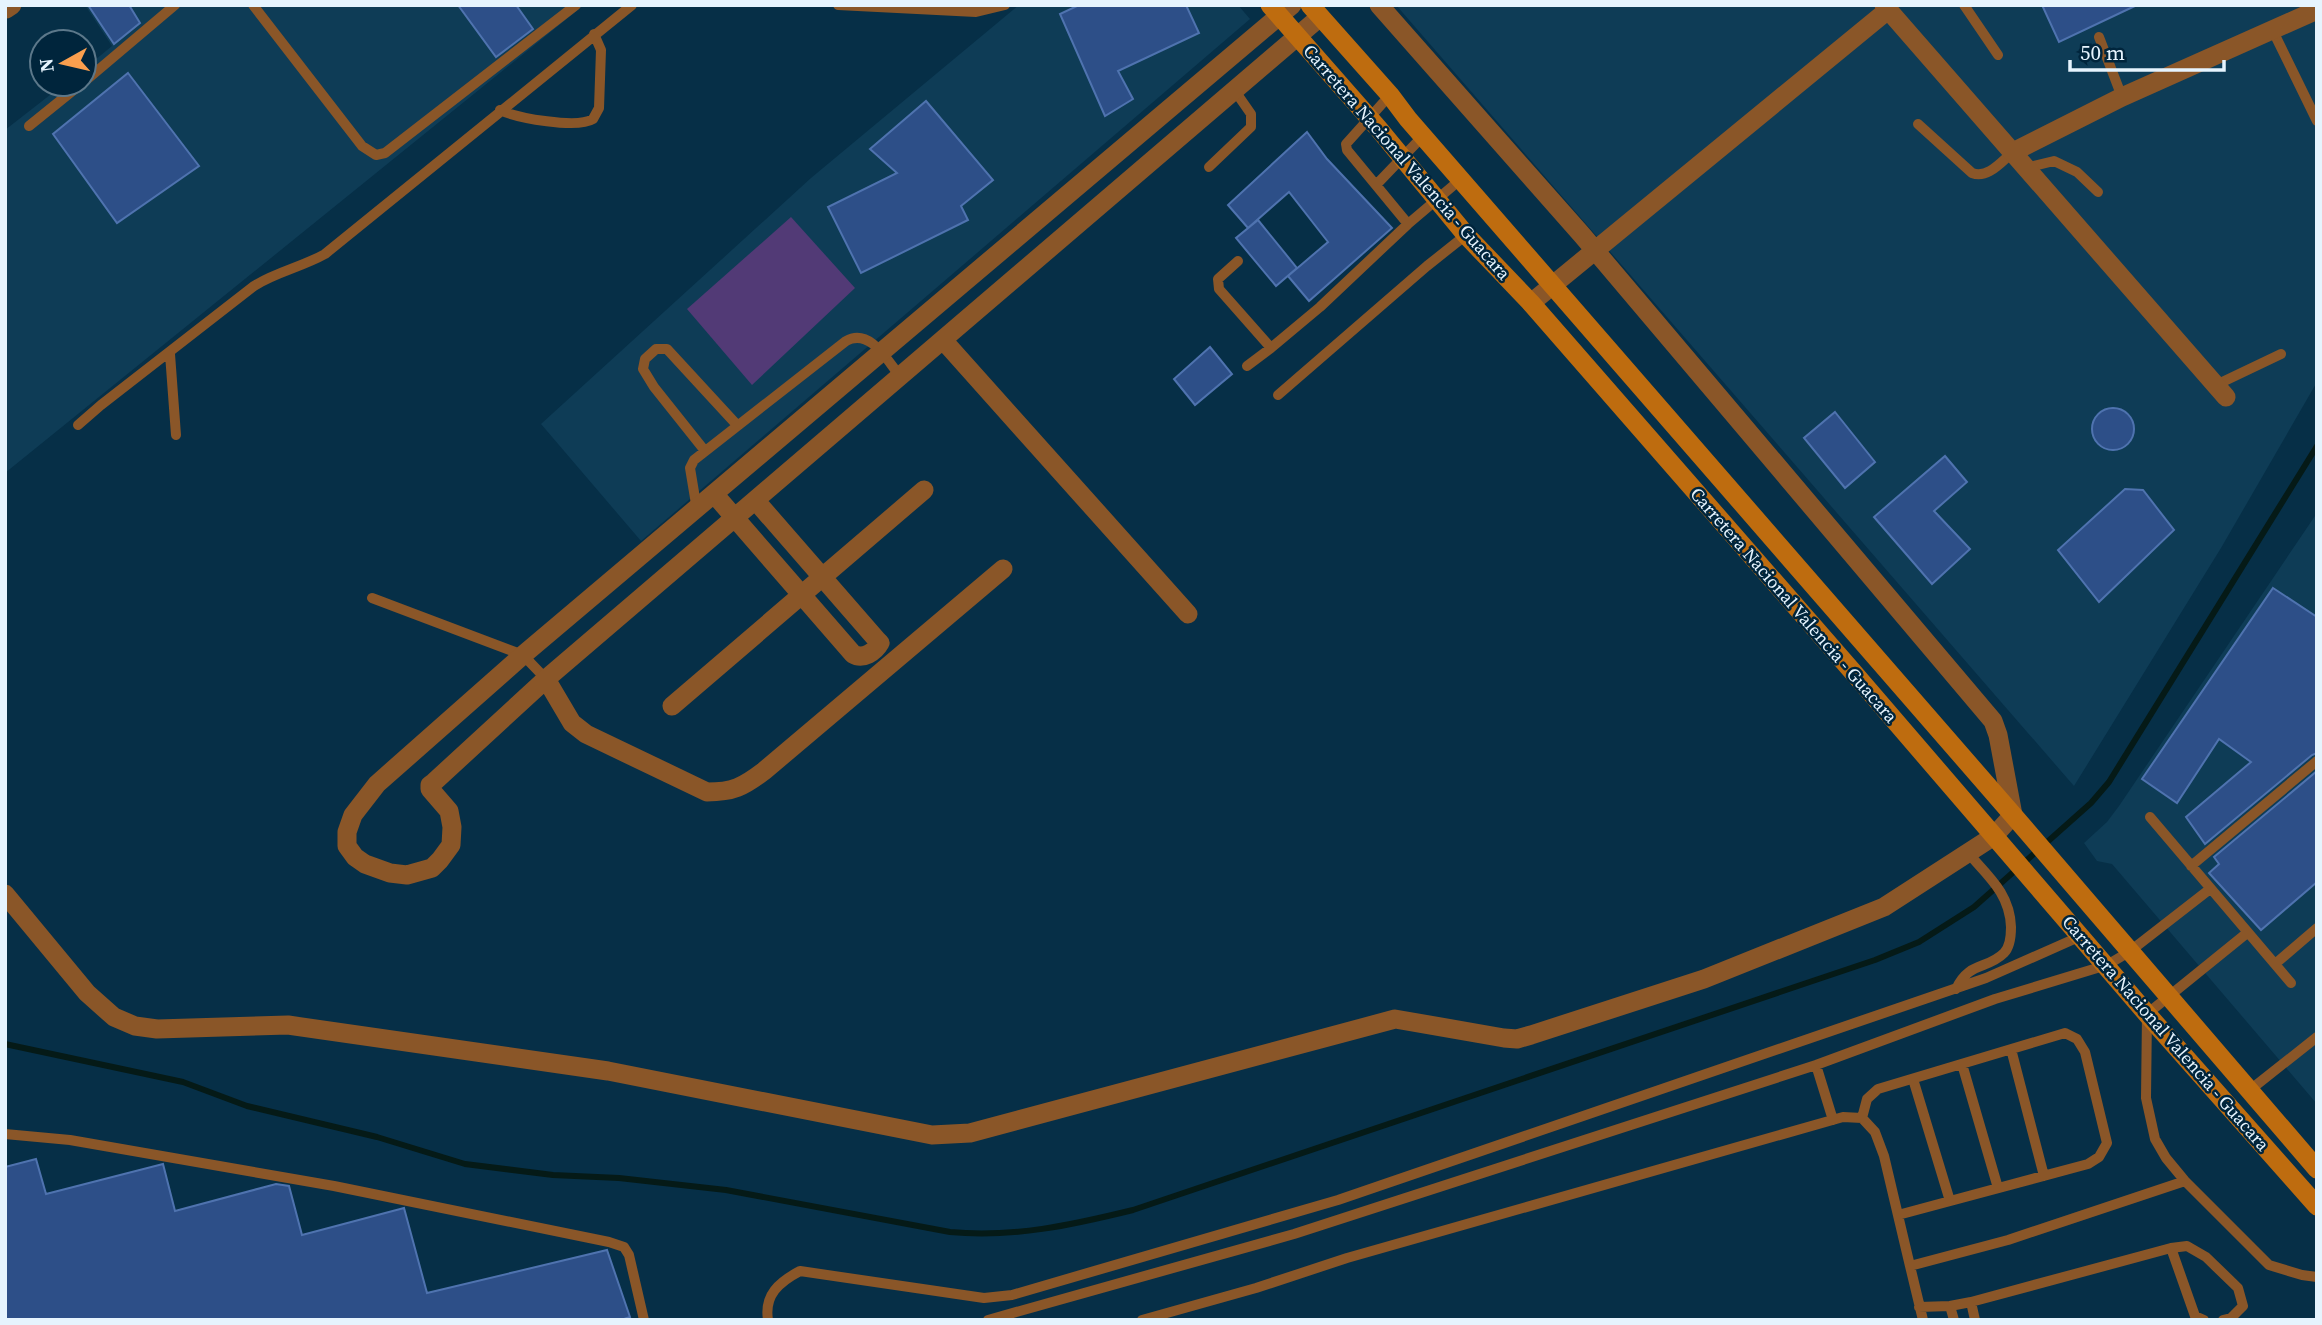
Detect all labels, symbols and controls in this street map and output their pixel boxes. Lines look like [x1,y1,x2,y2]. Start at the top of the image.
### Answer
north arrow [28,28,98,98]
scale bar [2070,28,2224,72]
text: 50 m [2080,38,2125,67]
street label: Carretera Nacional Valencia - Guacara [1298,39,1517,286]
text: N [32,57,60,74]
street label: Carretera Nacional Valencia - Guacara [1685,482,1904,729]
street label: Carretera Nacional Valencia - Guacara [2057,910,2276,1157]

